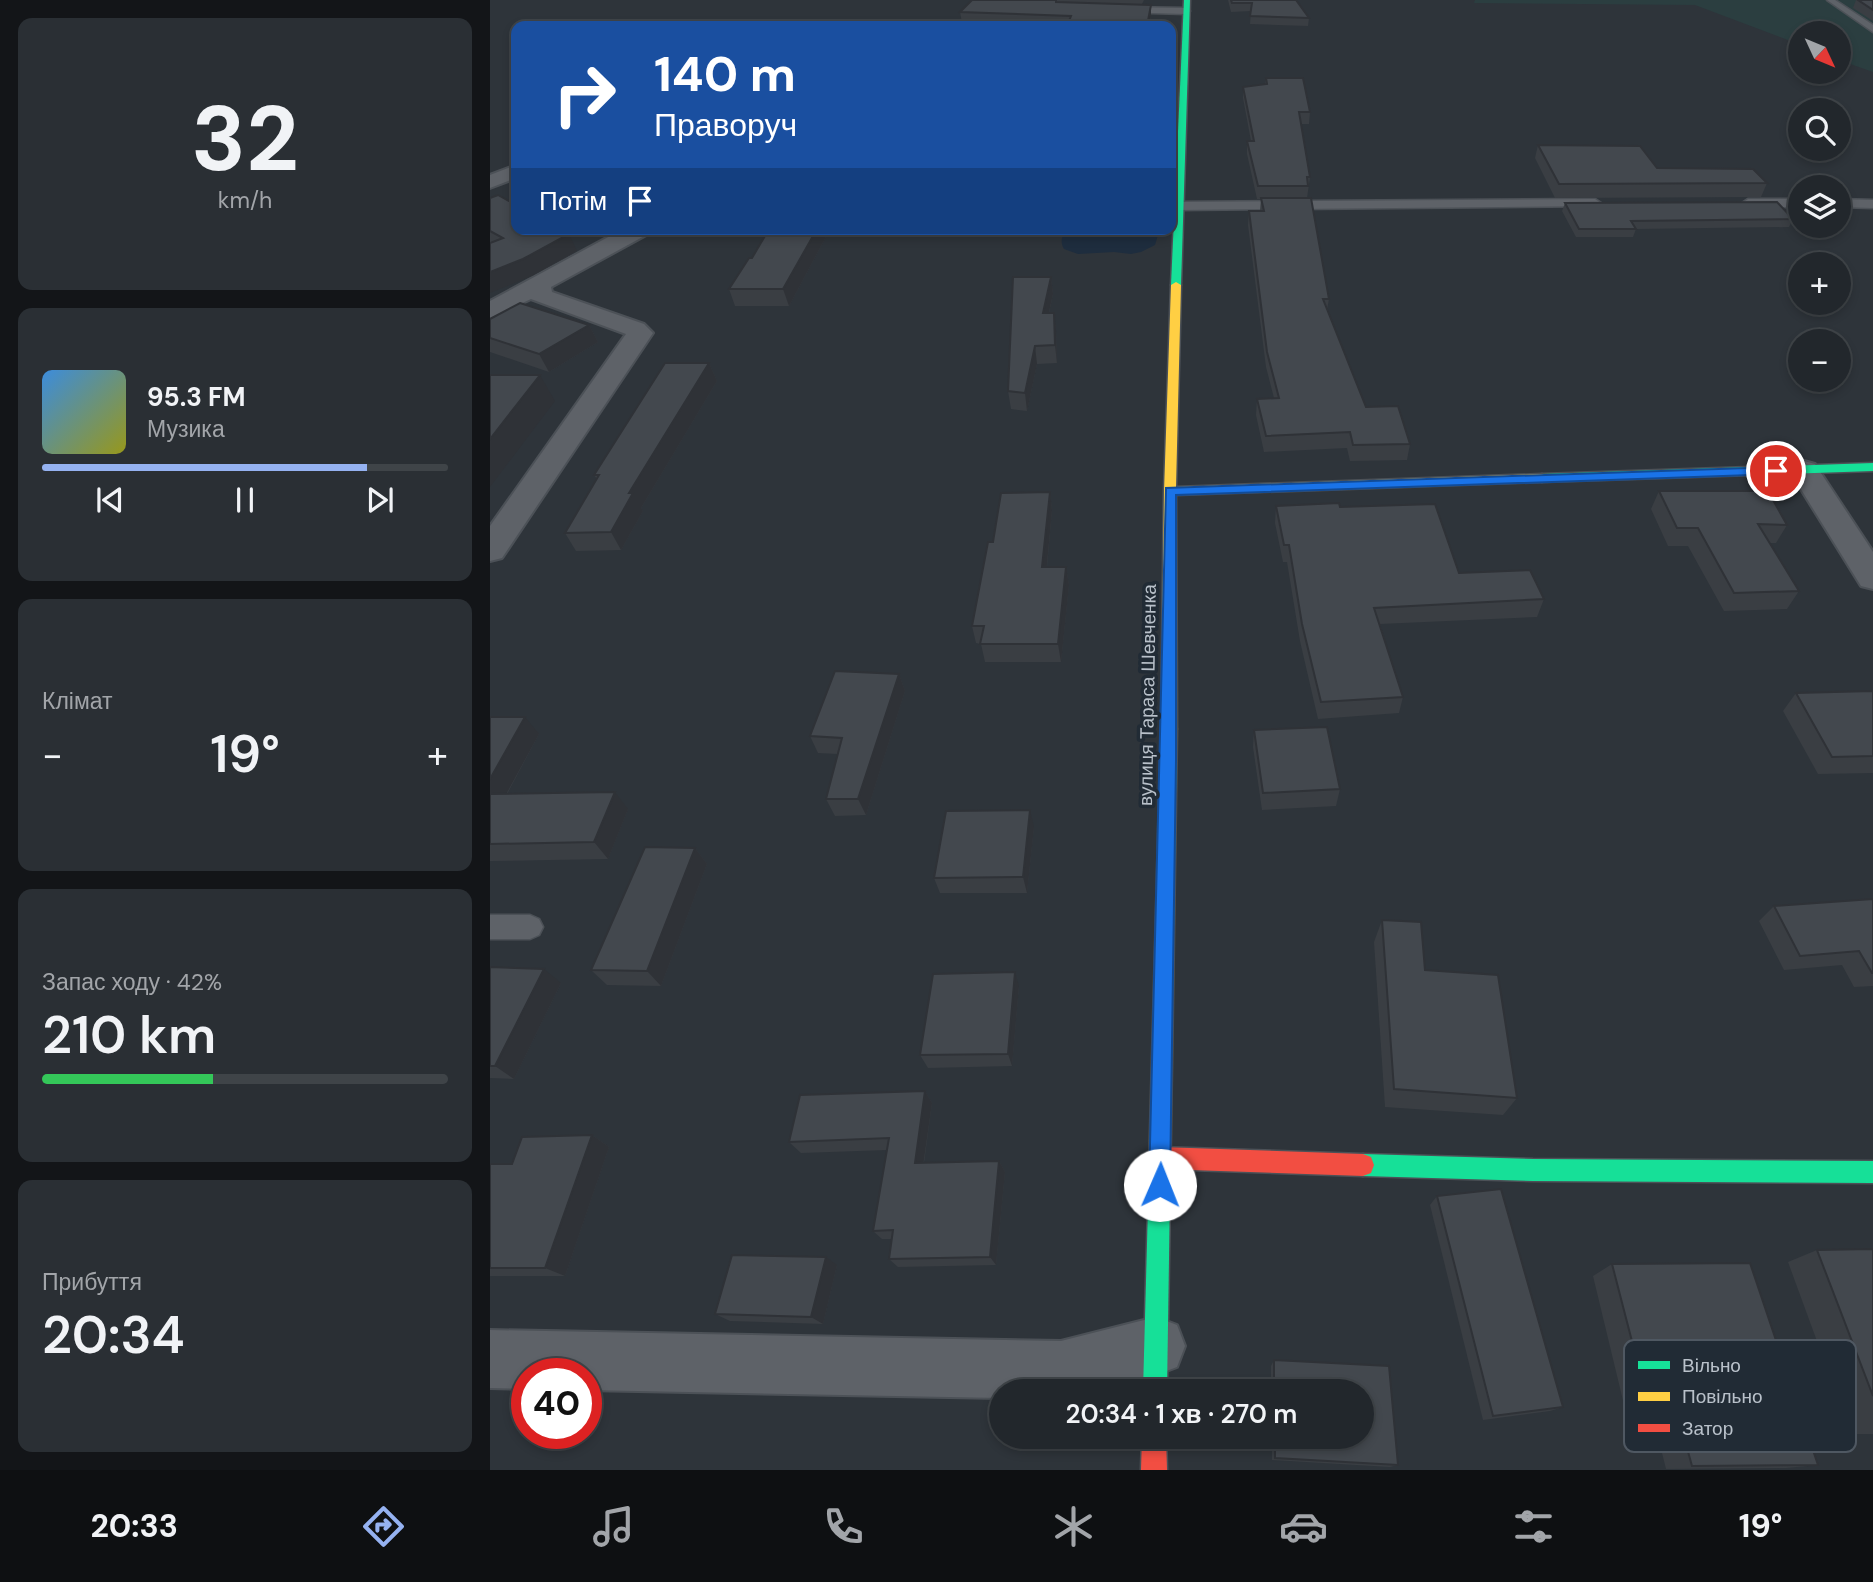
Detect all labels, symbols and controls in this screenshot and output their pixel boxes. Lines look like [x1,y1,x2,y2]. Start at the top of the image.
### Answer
north arrow [1788,21,1852,84]
map controls [1788,21,1851,392]
text: 140 m [654,42,796,106]
icon: right [539,49,630,140]
text: 32 [191,80,299,198]
button: search [1788,98,1851,161]
text: Праворуч [654,104,797,146]
button: layers [1788,175,1851,238]
icon: arrive [621,182,659,220]
text: Потім [539,184,607,218]
text: km/h [218,185,272,215]
button: + [1788,252,1851,315]
button: − [1788,329,1851,392]
text: 95.3 FM [147,380,246,414]
text: Музика [147,414,225,444]
pin [1746,441,1806,501]
icon: arrive [1757,452,1795,490]
icon: previous [91,481,129,519]
icon: pause [226,481,264,519]
icon: next [361,481,399,519]
street label: вулиця Тараса Шевченка [1133,584,1162,806]
text: Клімат [42,686,113,716]
text: 19° [210,720,280,788]
text: − [42,730,63,780]
text: + [427,730,448,780]
text: Запас ходу · 42% [42,967,222,997]
text: 210 km [42,1001,216,1069]
position arrow [1123,1148,1197,1222]
text: Прибуття [42,1267,142,1297]
text: 20:34 [42,1301,185,1369]
legend [1624,1340,1856,1452]
text: Вільно [1682,1353,1741,1378]
speed limit sign: 40 [511,1358,602,1449]
text: Повільно [1682,1384,1763,1409]
text: 20:34 · 1 хв · 270 m [1066,1397,1297,1431]
text: Затор [1682,1416,1733,1441]
icon: directions [359,1502,408,1551]
icon: music [589,1502,638,1551]
icon: phone [819,1502,868,1551]
icon: climate [1049,1502,1098,1551]
icon: car [1279,1502,1328,1551]
icon: filters [1509,1502,1558,1551]
text: 20:33 [90,1505,178,1547]
text: 19° [1739,1505,1782,1547]

